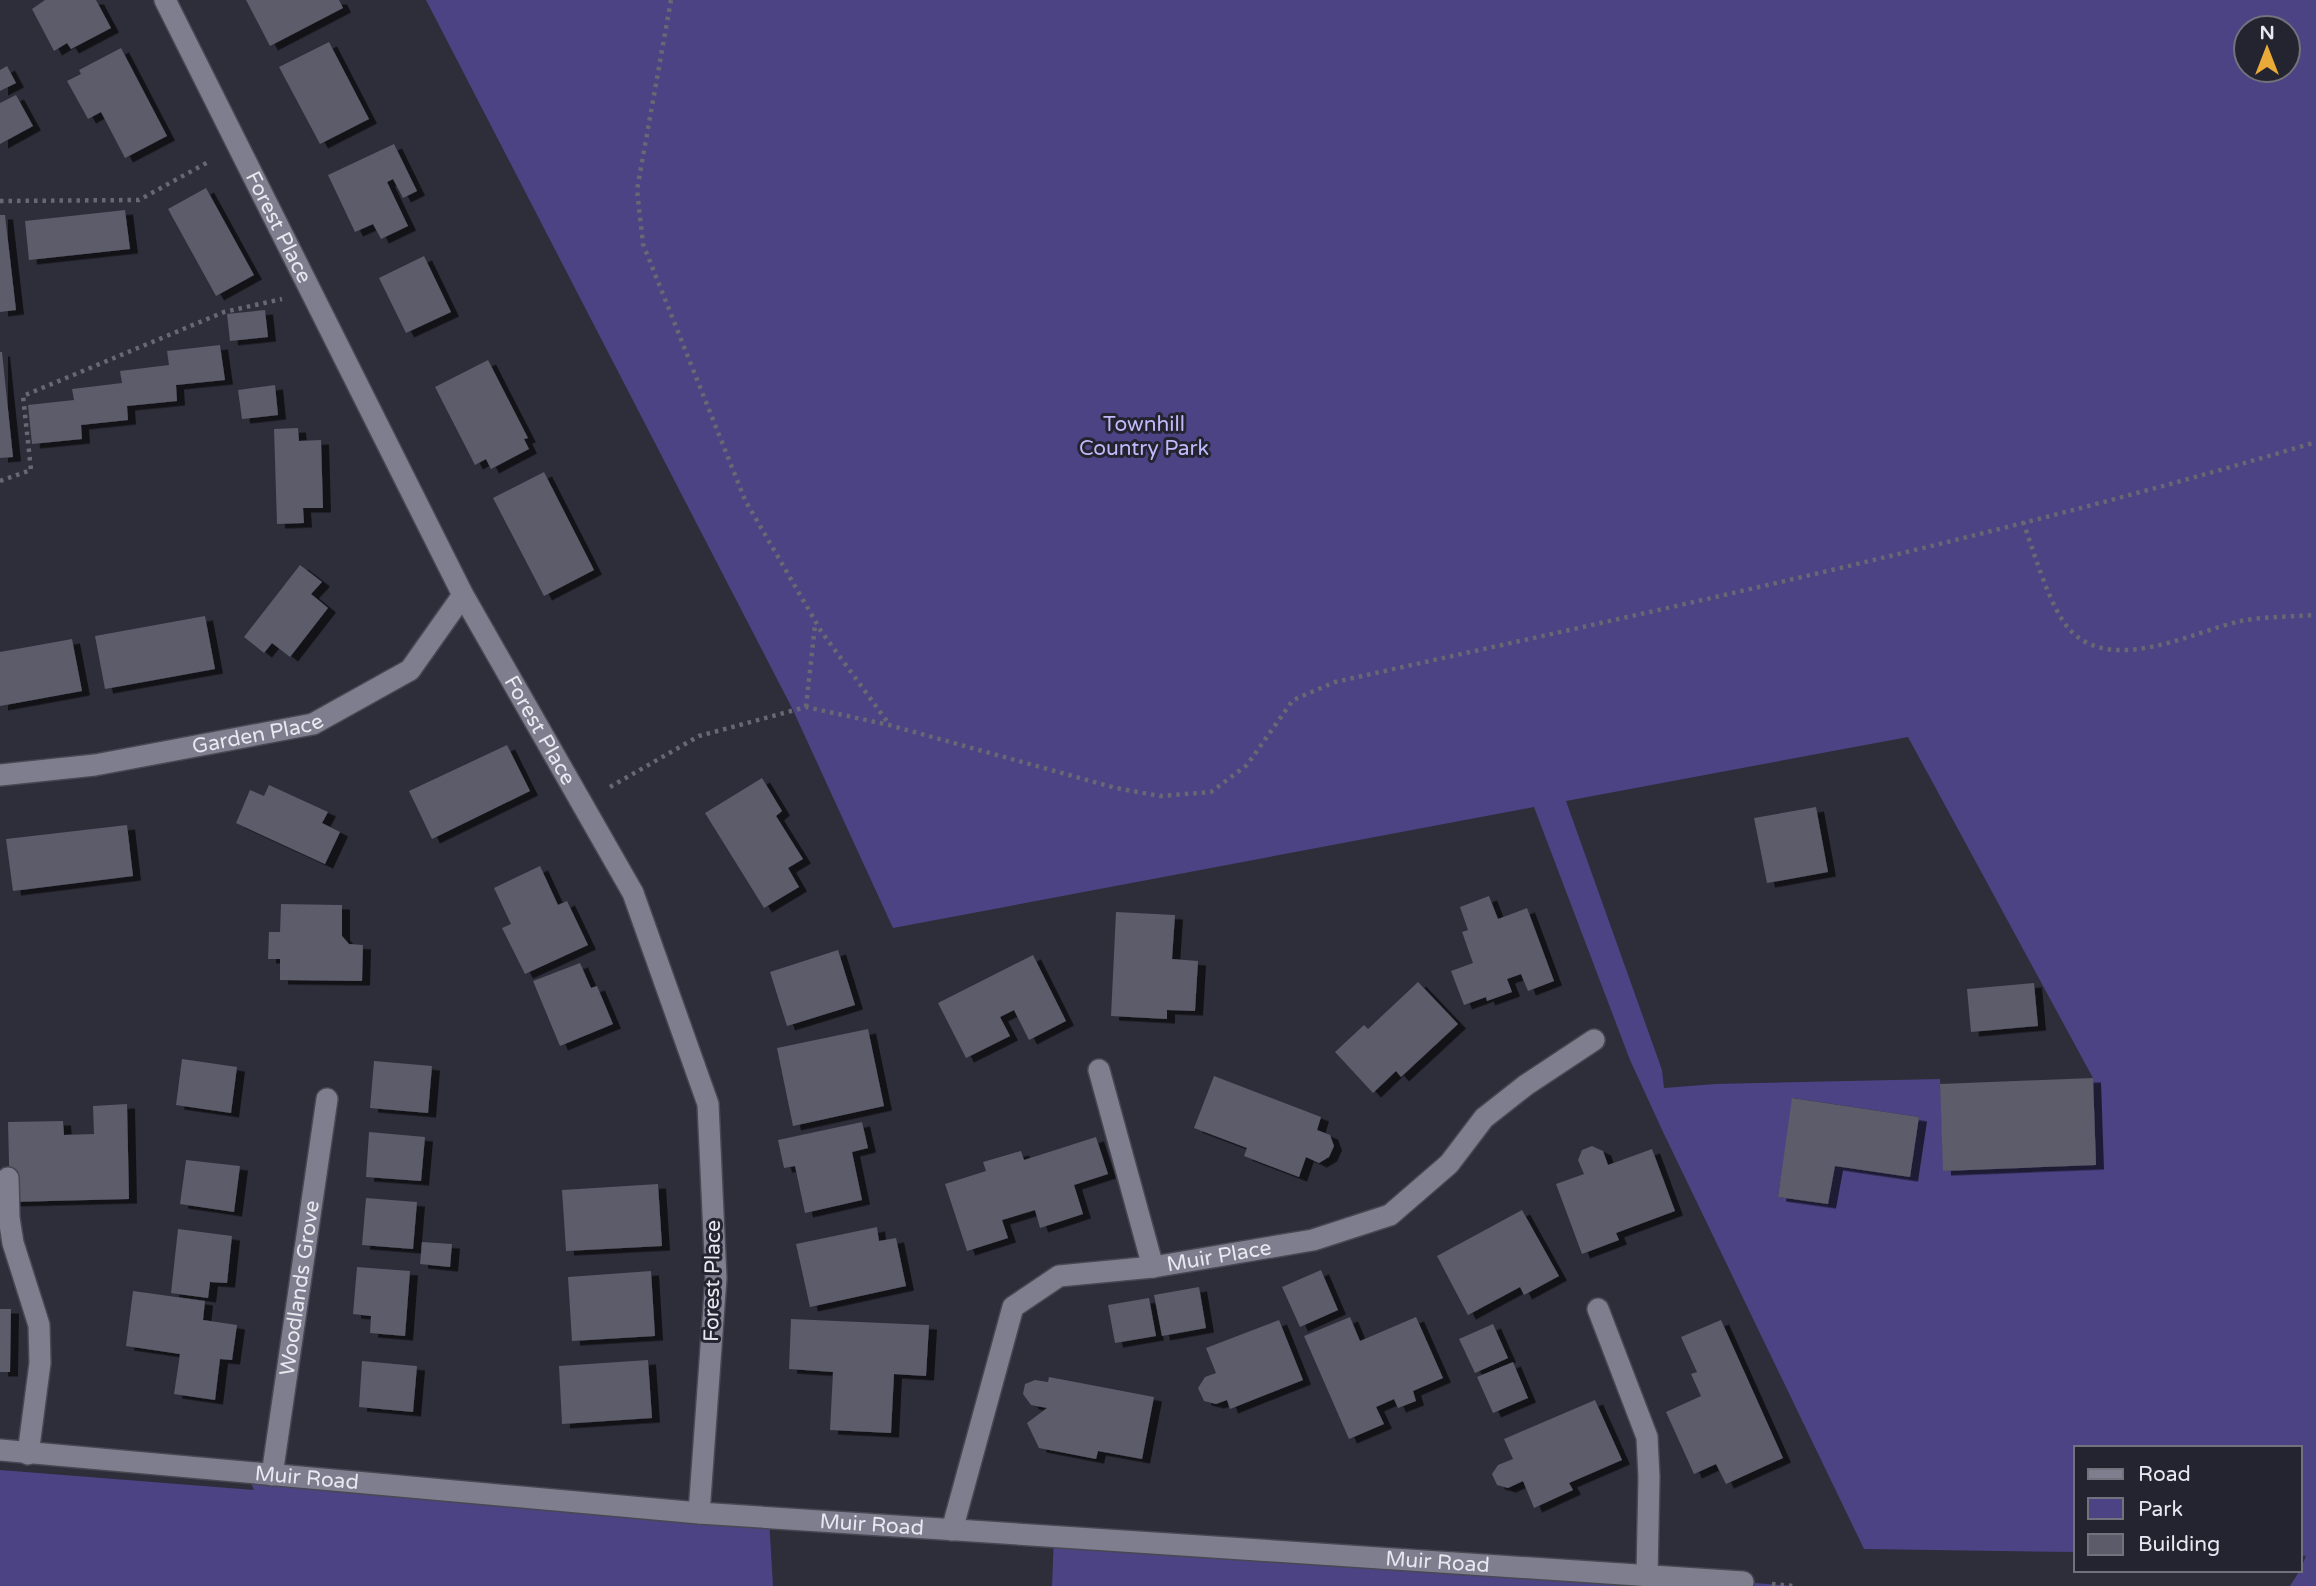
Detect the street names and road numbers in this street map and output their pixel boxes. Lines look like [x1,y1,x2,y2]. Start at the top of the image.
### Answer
street label: Forest Place [240,167,317,288]
street label: Forest Place [499,671,581,790]
street label: Garden Place [190,709,328,759]
street label: Woodlands Grove [275,1199,325,1377]
street label: Forest Place [699,1220,726,1342]
street label: Muir Place [1165,1235,1273,1277]
street label: Muir Road [254,1461,360,1495]
street label: Muir Road [819,1509,925,1541]
street label: Muir Road [1385,1546,1490,1578]

